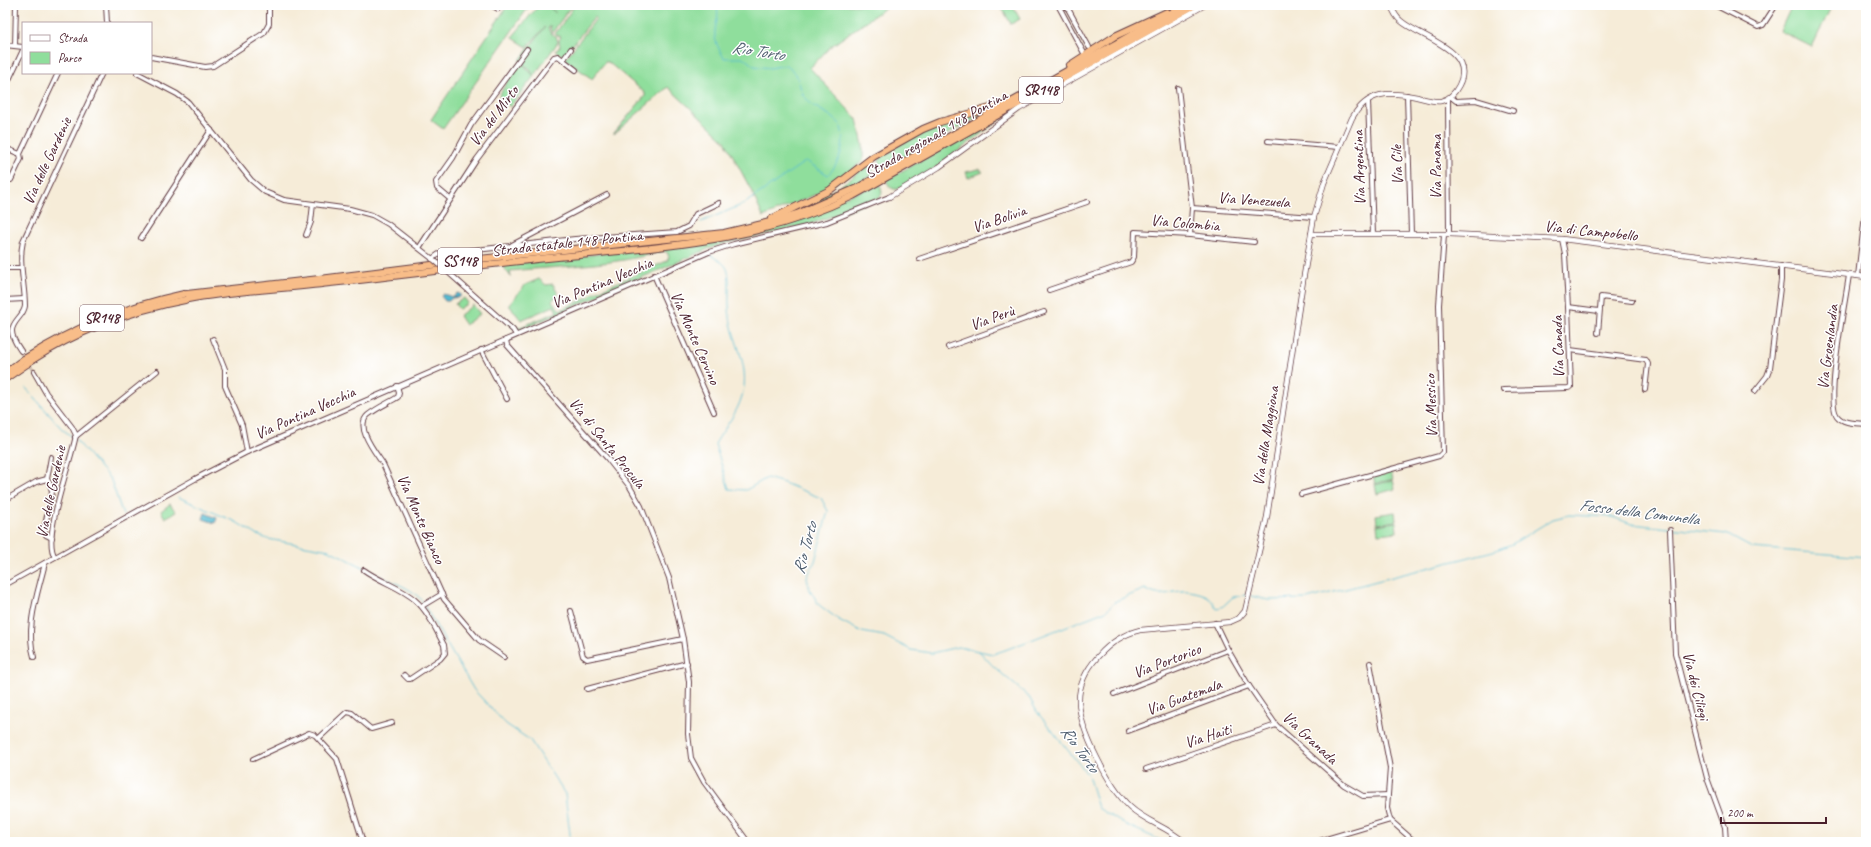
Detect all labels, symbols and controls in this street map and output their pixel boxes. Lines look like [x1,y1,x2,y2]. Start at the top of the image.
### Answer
legend [22,22,152,74]
text: Strada [58,30,88,46]
water label: Rio Torto [730,37,788,66]
text: Parco [58,50,83,66]
road number: SR148 [1019,77,1063,103]
street label: Via del Mirto [465,80,525,150]
street label: Strada regionale 148 Pontina [861,84,1012,183]
street label: Via delle Gardenie [18,113,77,208]
street label: Via Argentina [1348,129,1370,206]
street label: Via Panama [1426,133,1446,199]
street label: Via Cile [1386,143,1408,185]
street label: Via Venezuela [1217,188,1292,213]
street label: Via Bolivia [969,200,1030,237]
street label: Via Colombia [1150,210,1222,236]
street label: Via di Campobello [1543,216,1640,246]
street label: Strada statale 148 Pontina [491,225,645,261]
road number: SS148 [438,248,482,274]
street label: Via Pontina Vecchia [549,252,657,313]
street label: Via Monte Cervino [666,288,725,389]
street label: Via Perù [967,300,1018,335]
street label: Via Groenlandia [1813,302,1843,391]
road number: SR148 [80,305,124,331]
street label: Via Canada [1547,314,1569,378]
street label: Via Messico [1420,372,1442,438]
street label: Via Pontina Vecchia [252,381,360,444]
street label: Via della Maggiona [1248,383,1284,487]
street label: Via di Santa Procula [564,394,651,494]
street label: Via delle Gardenie [31,442,71,540]
street label: Via Monte Bianco [392,471,450,568]
water label: Fosso della Comunella [1578,494,1702,530]
water label: Rio Torto [788,517,823,576]
street label: Via Portorico [1130,638,1205,683]
street label: Via dei Ciliegi [1678,650,1715,724]
street label: Via Guatemala [1144,674,1225,720]
street label: Via Granada [1278,707,1343,770]
street label: Via Haiti [1182,718,1236,753]
water label: Rio Torto [1056,722,1106,779]
scale bar [1721,799,1826,825]
text: 200 m [1727,805,1754,821]

